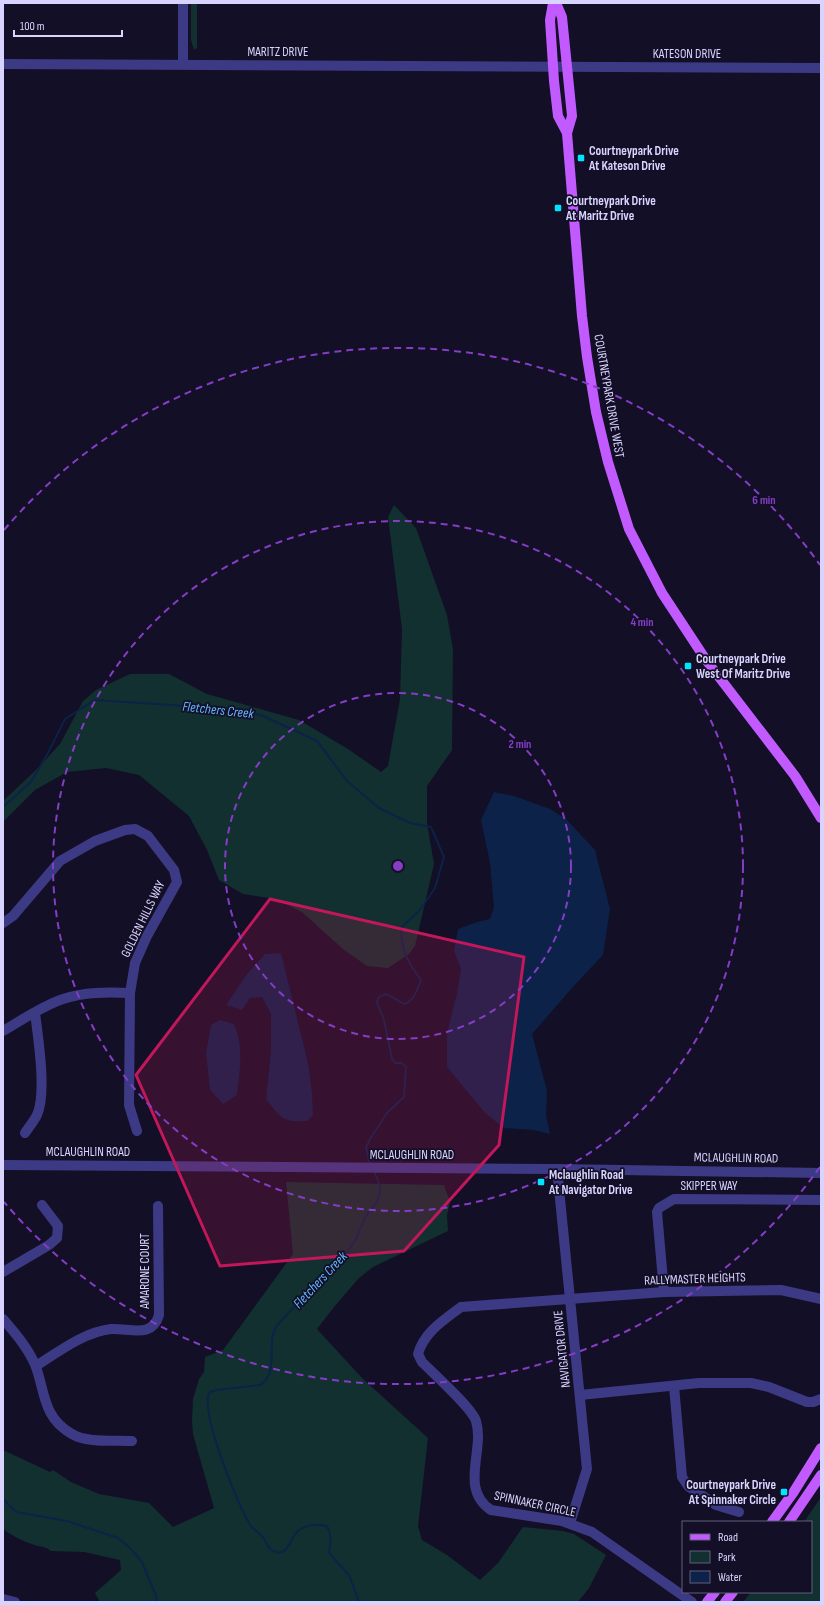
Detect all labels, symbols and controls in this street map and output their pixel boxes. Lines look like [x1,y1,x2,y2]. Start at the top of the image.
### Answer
scale bar [14,12,122,38]
text: 100 m [20,19,45,34]
street label: MARITZ DRIVE [248,44,308,60]
street label: KATESON DRIVE [653,46,721,62]
place label: Courtneypark Drive At Kateson Drive [588,143,679,174]
marker: Courtneypark Drive At Kateson Drive [576,153,586,163]
place label: Courtneypark Drive At Maritz Drive [565,193,656,224]
marker: Courtneypark Drive At Maritz Drive [553,203,563,213]
street label: COURTNEYPARK DRIVE WEST [590,333,628,459]
text: 6 min [752,493,776,508]
text: 4 min [630,615,654,630]
place label: Courtneypark Drive West Of Maritz Drive [696,651,791,682]
marker: Courtneypark Drive West Of Maritz Drive [683,661,693,671]
water label: Fletchers Creek [182,698,255,722]
text: 2 min [509,737,531,752]
centre of rings [391,859,405,873]
street label: GOLDEN HILLS WAY [118,878,169,960]
street label: MCLAUGHLIN ROAD [46,1144,130,1160]
street label: MCLAUGHLIN ROAD [370,1147,454,1163]
street label: MCLAUGHLIN ROAD [694,1149,778,1167]
place label: Mclaughlin Road At Navigator Drive [548,1167,633,1198]
marker: Mclaughlin Road At Navigator Drive [536,1177,546,1187]
street label: SKIPPER WAY [680,1178,738,1194]
street label: AMARONE COURT [137,1233,153,1310]
water label: Fletchers Creek [289,1247,351,1312]
street label: RALLYMASTER HEIGHTS [644,1269,746,1289]
street label: NAVIGATOR DRIVE [550,1310,574,1388]
place label: Courtneypark Drive At Spinnaker Circle [686,1477,776,1508]
marker: Courtneypark Drive At Spinnaker Circle [779,1487,789,1497]
street label: SPINNAKER CIRCLE [493,1488,577,1520]
legend [682,1521,812,1593]
text: Road [718,1530,738,1545]
text: Park [718,1550,736,1565]
text: Water [718,1570,742,1585]

